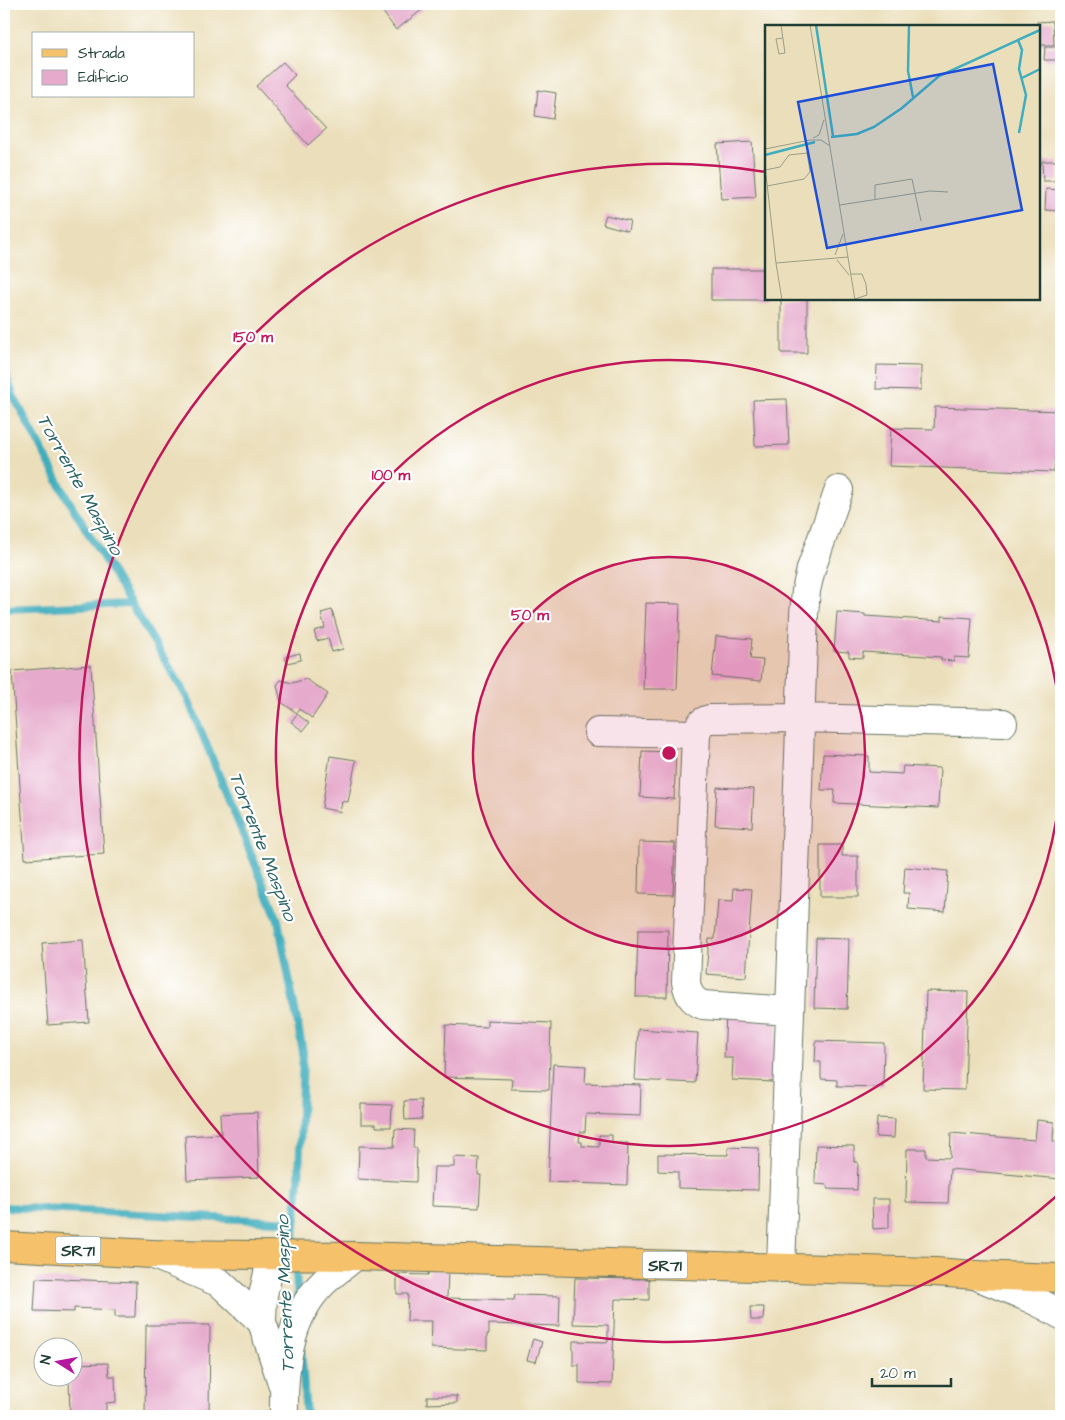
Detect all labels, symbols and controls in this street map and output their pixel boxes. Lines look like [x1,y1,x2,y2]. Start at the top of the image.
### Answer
inset map [765,25,1040,300]
legend [32,32,195,98]
text: Strada [78,43,125,64]
text: Edificio [78,67,129,88]
text: 150 m [233,327,273,348]
water label: Torrente Maspino [30,409,130,561]
text: 100 m [372,465,411,486]
text: 50 m [511,605,549,626]
centre of rings [660,744,678,762]
water label: Torrente Maspino [222,768,304,926]
water label: Torrente Maspino [269,1214,302,1373]
road number: SR71 [56,1236,100,1264]
road number: SR71 [642,1252,688,1278]
north arrow [32,1338,82,1388]
text: N [36,1353,57,1366]
scale bar [872,1355,951,1387]
text: 20 m [880,1363,916,1384]

